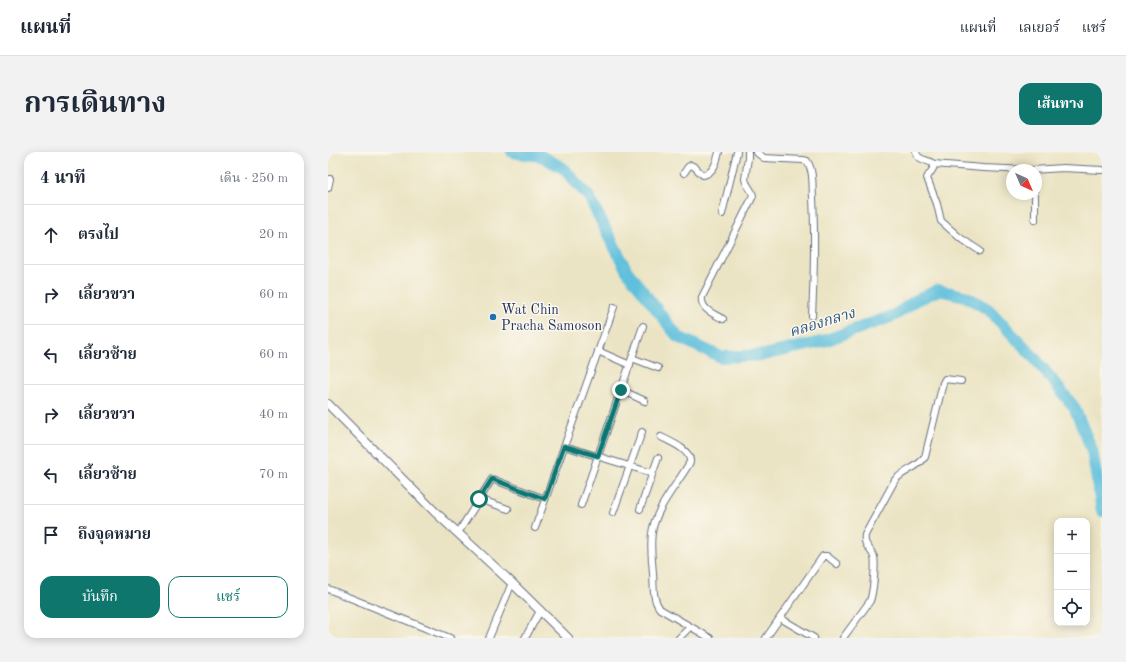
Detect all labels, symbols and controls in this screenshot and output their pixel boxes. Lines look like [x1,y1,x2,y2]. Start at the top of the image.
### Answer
text: แผนที่ [20,19,71,38]
text: แผนที่ [960,21,996,35]
text: เลเยอร์ [1018,21,1060,35]
text: แชร์ [1082,21,1106,35]
button: เส้นทาง [1019,83,1102,125]
text: การเดินทาง [24,91,166,119]
north arrow [1006,164,1042,200]
text: 4 นาที [40,170,86,187]
text: เดิน · 250 m [219,172,288,185]
icon: ahead [40,224,62,246]
text: ตรงไป [78,228,119,243]
text: 20 m [259,228,288,241]
icon: right [40,284,62,306]
text: เลี้ยวขวา [78,288,135,303]
text: 60 m [259,288,288,301]
place label: Wat Chin Pracha Samoson [501,303,602,333]
water label: คลองกลาง [788,306,858,341]
marker: Wat Chin Pracha Samoson [488,312,498,322]
icon: left [40,344,62,366]
text: เลี้ยวซ้าย [78,348,137,363]
text: 60 m [259,348,288,361]
route end [612,381,630,399]
icon: right [40,404,62,426]
text: เลี้ยวขวา [78,408,135,423]
text: 40 m [259,408,288,421]
icon: left [40,464,62,486]
text: เลี้ยวซ้าย [78,468,137,483]
text: 70 m [259,468,288,481]
route start [470,490,488,508]
map controls [1054,518,1090,626]
button: + [1054,518,1090,554]
icon: arrive [40,524,62,546]
text: ถึงจุดหมาย [78,528,151,543]
button: − [1054,554,1090,590]
button: บันทึก [40,576,160,618]
button: แชร์ [168,576,288,618]
button: locate [1054,590,1090,626]

